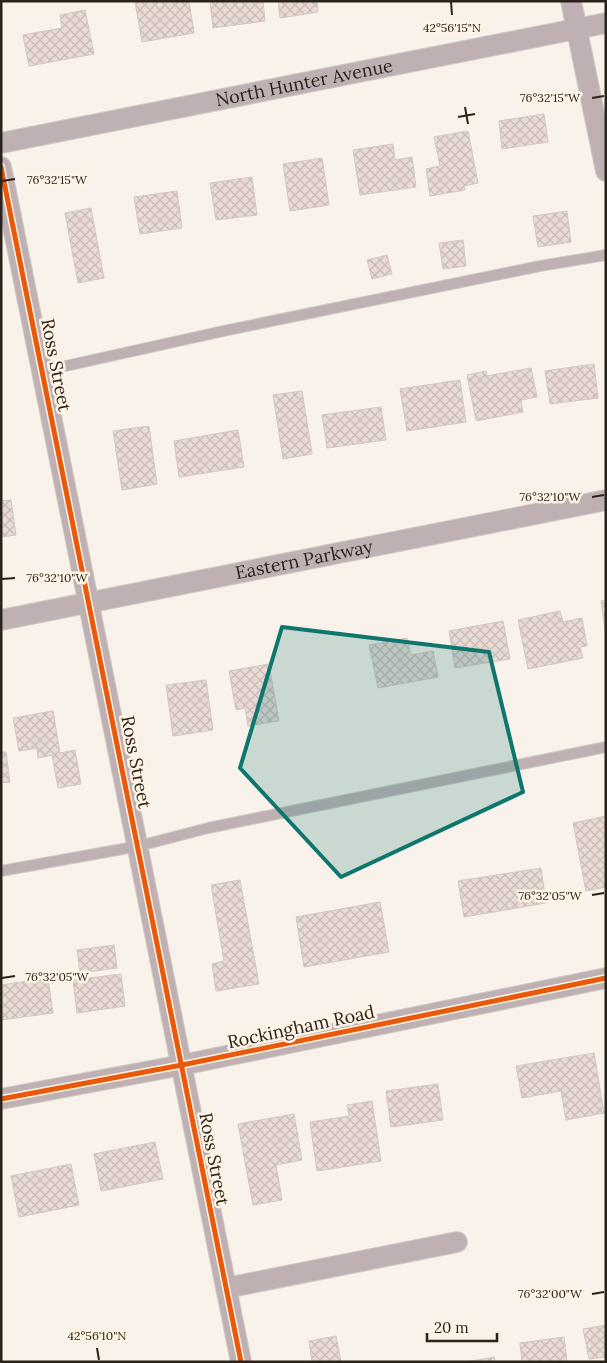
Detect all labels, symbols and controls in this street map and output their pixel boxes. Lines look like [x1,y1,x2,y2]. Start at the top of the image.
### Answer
text: 42°56'15"N [423,20,481,35]
street label: North Hunter Avenue [213,54,395,111]
text: 76°32'15"W [520,90,581,105]
text: 76°32'15"W [27,172,88,187]
street label: Ross Street [36,317,77,413]
text: 76°32'10"W [520,489,581,504]
street label: Eastern Parkway [233,534,375,584]
text: 76°32'10"W [27,570,88,585]
street label: Ross Street [116,714,157,810]
text: 76°32'05"W [518,888,583,903]
text: 76°32'05"W [25,969,90,984]
street label: Rockingham Road [225,1000,377,1053]
street label: Ross Street [194,1111,235,1207]
text: 76°32'00"W [518,1286,583,1301]
scale bar [427,1310,497,1342]
text: 20 m [434,1318,469,1337]
text: 42°56'10"N [68,1328,126,1343]

